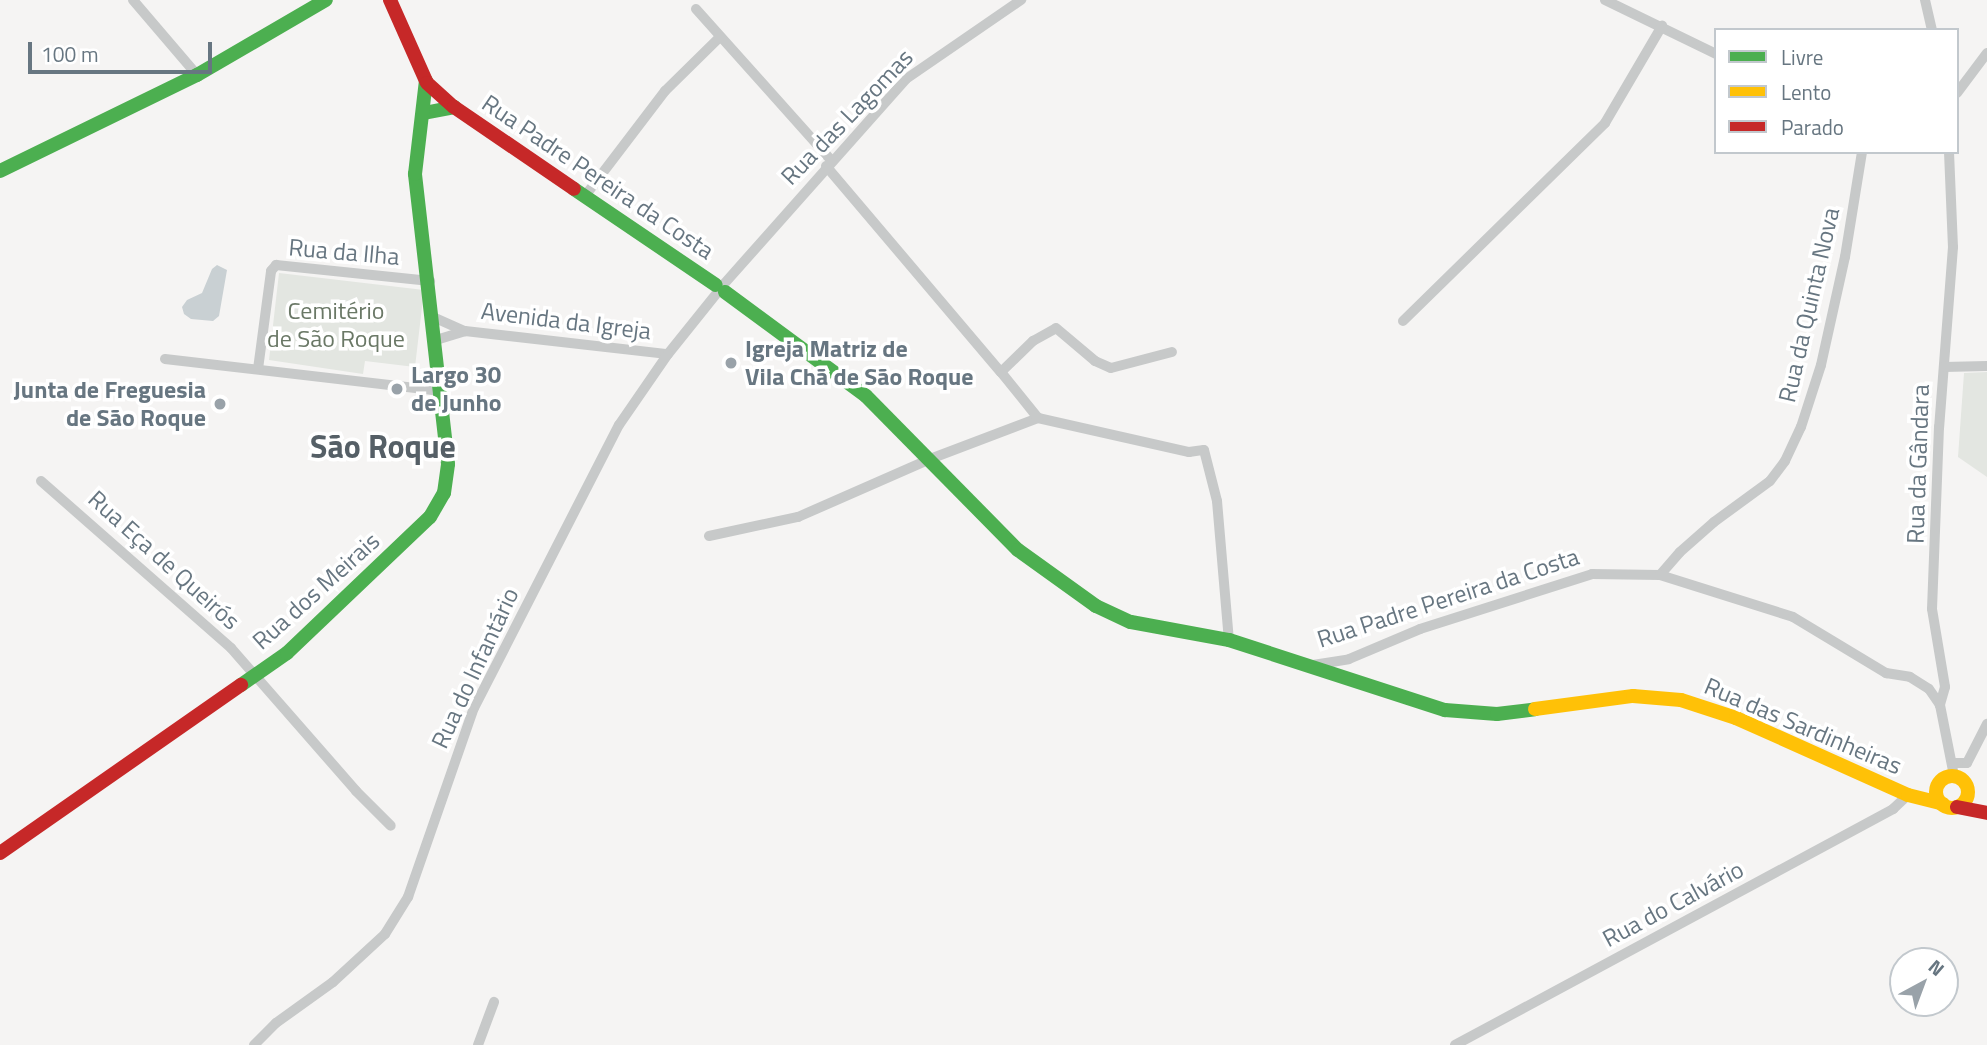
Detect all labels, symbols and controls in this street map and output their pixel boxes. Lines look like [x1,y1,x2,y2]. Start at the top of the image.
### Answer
scale bar [32,28,215,72]
legend [1714,28,1959,154]
text: 100 m [41,38,98,70]
text: Livre [1781,41,1823,73]
street label: Rua das Lagomas [775,43,919,191]
text: Lento [1781,76,1831,108]
street label: Rua Padre Pereira da Costa [477,89,719,265]
text: Parado [1781,111,1844,143]
street label: Rua da Quinta Nova [1773,205,1845,405]
street label: Rua da Ilha [287,233,401,271]
street label: Avenida da Igreja [479,296,653,346]
park label: Cemitério de São Roque [267,297,405,353]
place label: Igreja Matriz de Vila Chã de São Roque [745,335,974,391]
marker: Igreja Matriz de Vila Chã de São Roque [723,355,739,371]
place label: Largo 30 de Junho [411,361,502,417]
place label: Junta de Freguesia de São Roque [14,376,206,432]
marker: Largo 30 de Junho [389,381,405,397]
street label: Rua da Gândara [1901,384,1935,544]
marker: Junta de Freguesia de São Roque [212,396,228,412]
district label: São Roque [310,427,456,465]
street label: Rua Eça de Queirós [82,485,246,635]
street label: Rua dos Meirais [247,527,385,655]
street label: Rua Padre Pereira da Costa [1314,542,1582,654]
street label: Rua do Infantário [425,583,525,753]
street label: Rua das Sardinheiras [1700,671,1906,781]
street label: Rua do Calvário [1598,855,1748,953]
north arrow [1889,947,1959,1017]
text: N [1922,952,1951,983]

